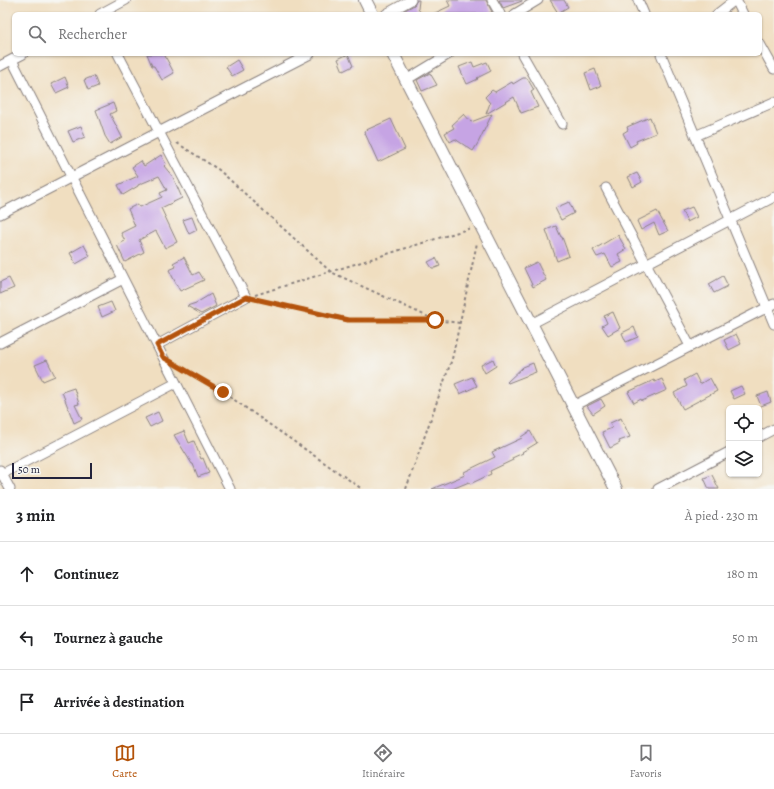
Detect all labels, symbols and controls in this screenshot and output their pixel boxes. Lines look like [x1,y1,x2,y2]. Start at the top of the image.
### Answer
search box [12,12,762,56]
icon: search [26,23,48,45]
text: Rechercher [58,24,127,44]
route start [426,311,444,329]
route end [214,383,232,401]
map controls [726,405,762,477]
button: locate [726,405,762,441]
button: layers [726,441,762,477]
scale bar [12,461,92,480]
text: 50 m [18,462,40,477]
text: 3 min [16,504,55,527]
text: À pied · 230 m [685,507,758,524]
icon: ahead [16,563,38,585]
text: Continuez [54,564,119,584]
text: 180 m [727,565,758,582]
icon: left [16,627,38,649]
text: Tournez à gauche [54,628,163,648]
text: 50 m [732,629,758,646]
icon: arrive [16,691,38,713]
text: Arrivée à destination [54,692,185,712]
tab: Carte [112,742,137,781]
tab: Itinéraire [362,742,405,781]
tab: Favoris [630,742,662,781]

